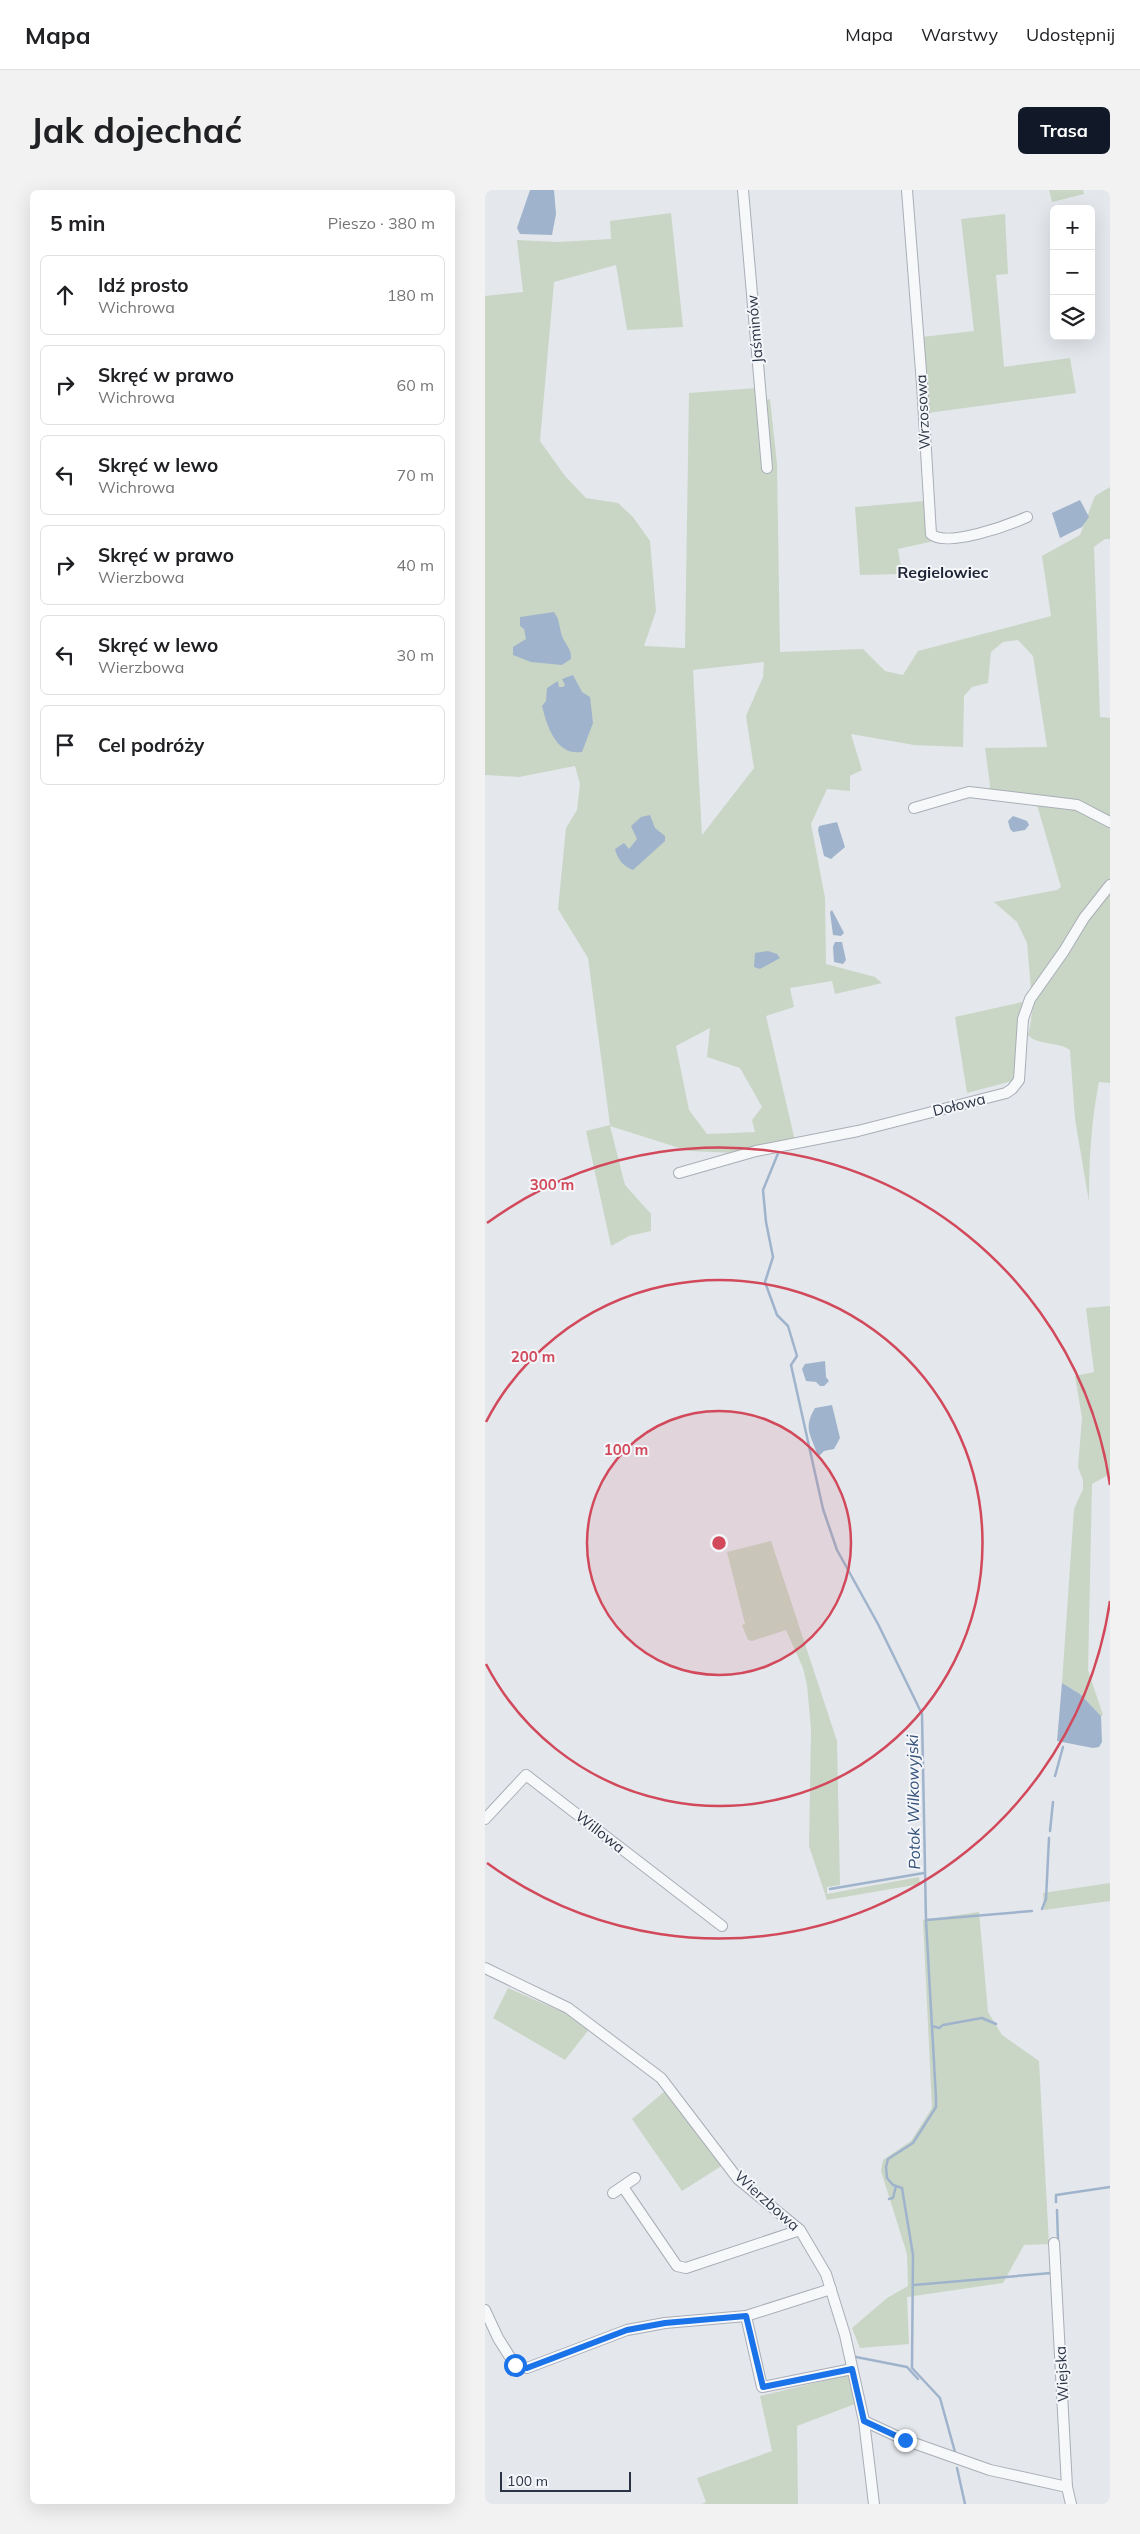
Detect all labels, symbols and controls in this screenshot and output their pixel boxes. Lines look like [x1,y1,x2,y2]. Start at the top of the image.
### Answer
text: Mapa [25,20,91,50]
text: Mapa [845,23,893,46]
text: Warstwy [921,23,998,46]
text: Udostępnij [1026,23,1115,46]
button: Trasa [1018,107,1110,154]
text: Jak dojechać [30,108,242,152]
map controls [1050,205,1095,340]
button: + [1050,205,1095,250]
text: 5 min [50,210,105,236]
text: Pieszo · 380 m [328,213,435,233]
button: − [1050,250,1095,295]
text: Idź prosto [98,273,189,297]
icon: ahead [51,281,79,309]
text: 180 m [387,285,434,305]
street label: Jaśminów [742,294,767,364]
button: layers [1050,295,1095,340]
text: Wichrowa [98,297,175,317]
text: Skręć w prawo [98,363,234,387]
icon: right [51,371,79,399]
street label: Wrzosowa [911,374,934,450]
text: 60 m [397,375,434,395]
text: Wichrowa [98,387,175,407]
text: Skręć w lewo [98,453,218,477]
icon: left [51,461,79,489]
text: 70 m [397,465,434,485]
text: Wichrowa [98,477,175,497]
text: Skręć w prawo [98,543,234,567]
icon: right [51,551,79,579]
text: 40 m [397,555,434,575]
district label: Regielowiec [897,562,989,582]
text: Wierzbowa [98,567,184,587]
text: Skręć w lewo [98,633,218,657]
icon: left [51,641,79,669]
text: 30 m [397,645,434,665]
text: Wierzbowa [98,657,184,677]
icon: arrive [51,731,79,759]
text: Cel podróży [98,733,204,757]
street label: Dołowa [931,1089,987,1120]
text: 300 m [530,1175,574,1194]
text: 200 m [511,1347,555,1366]
text: 100 m [604,1440,648,1459]
centre of rings [710,1534,728,1552]
water label: Potok Wilkowyjski [902,1734,924,1870]
street label: Willowa [572,1806,629,1857]
street label: Wierzbowa [731,2166,804,2235]
street label: Wiejska [1051,2346,1072,2403]
route start [504,2354,527,2377]
route end [894,2429,917,2452]
scale bar [500,2469,631,2492]
text: 100 m [507,2472,548,2490]

